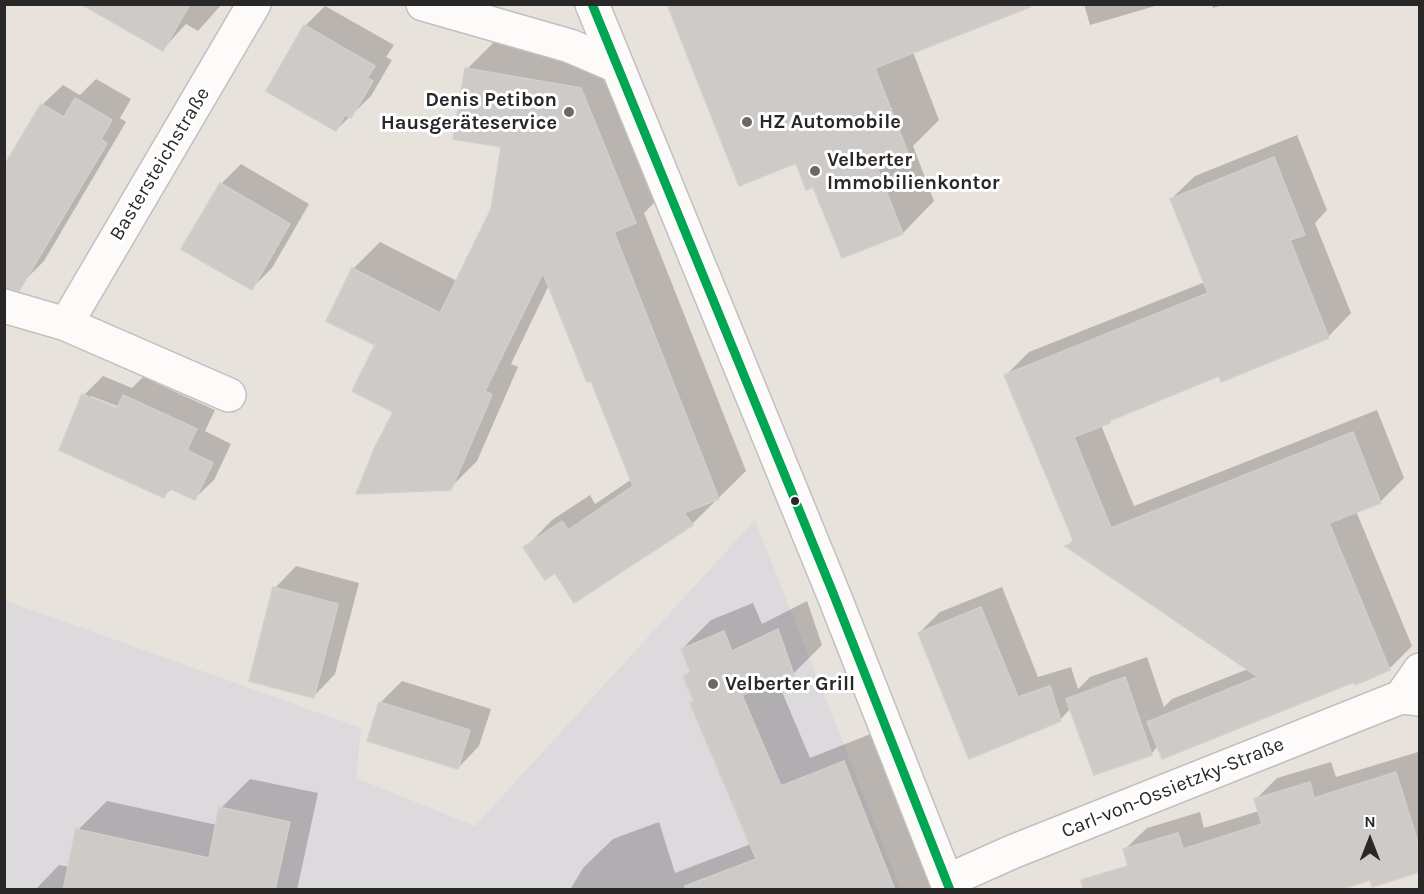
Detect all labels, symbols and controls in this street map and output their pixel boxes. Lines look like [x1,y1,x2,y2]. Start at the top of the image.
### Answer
street label: Bastersteichstraße [105,83,215,245]
place label: Denis Petibon Hausgeräteservice [381,88,557,135]
marker: Denis Petibon Hausgeräteservice [562,105,576,119]
place label: HZ Automobile [759,110,901,134]
marker: HZ Automobile [740,115,754,129]
place label: Velberter Immobilienkontor [827,148,1000,195]
marker: Velberter Immobilienkontor [808,164,822,178]
unlabelled marker [789,495,801,507]
place label: Velberter Grill [725,672,855,696]
marker: Velberter Grill [706,677,720,691]
street label: Carl-von-Ossietzky-Straße [1058,732,1288,844]
north arrow [1340,810,1400,870]
text: N [1364,812,1376,831]

